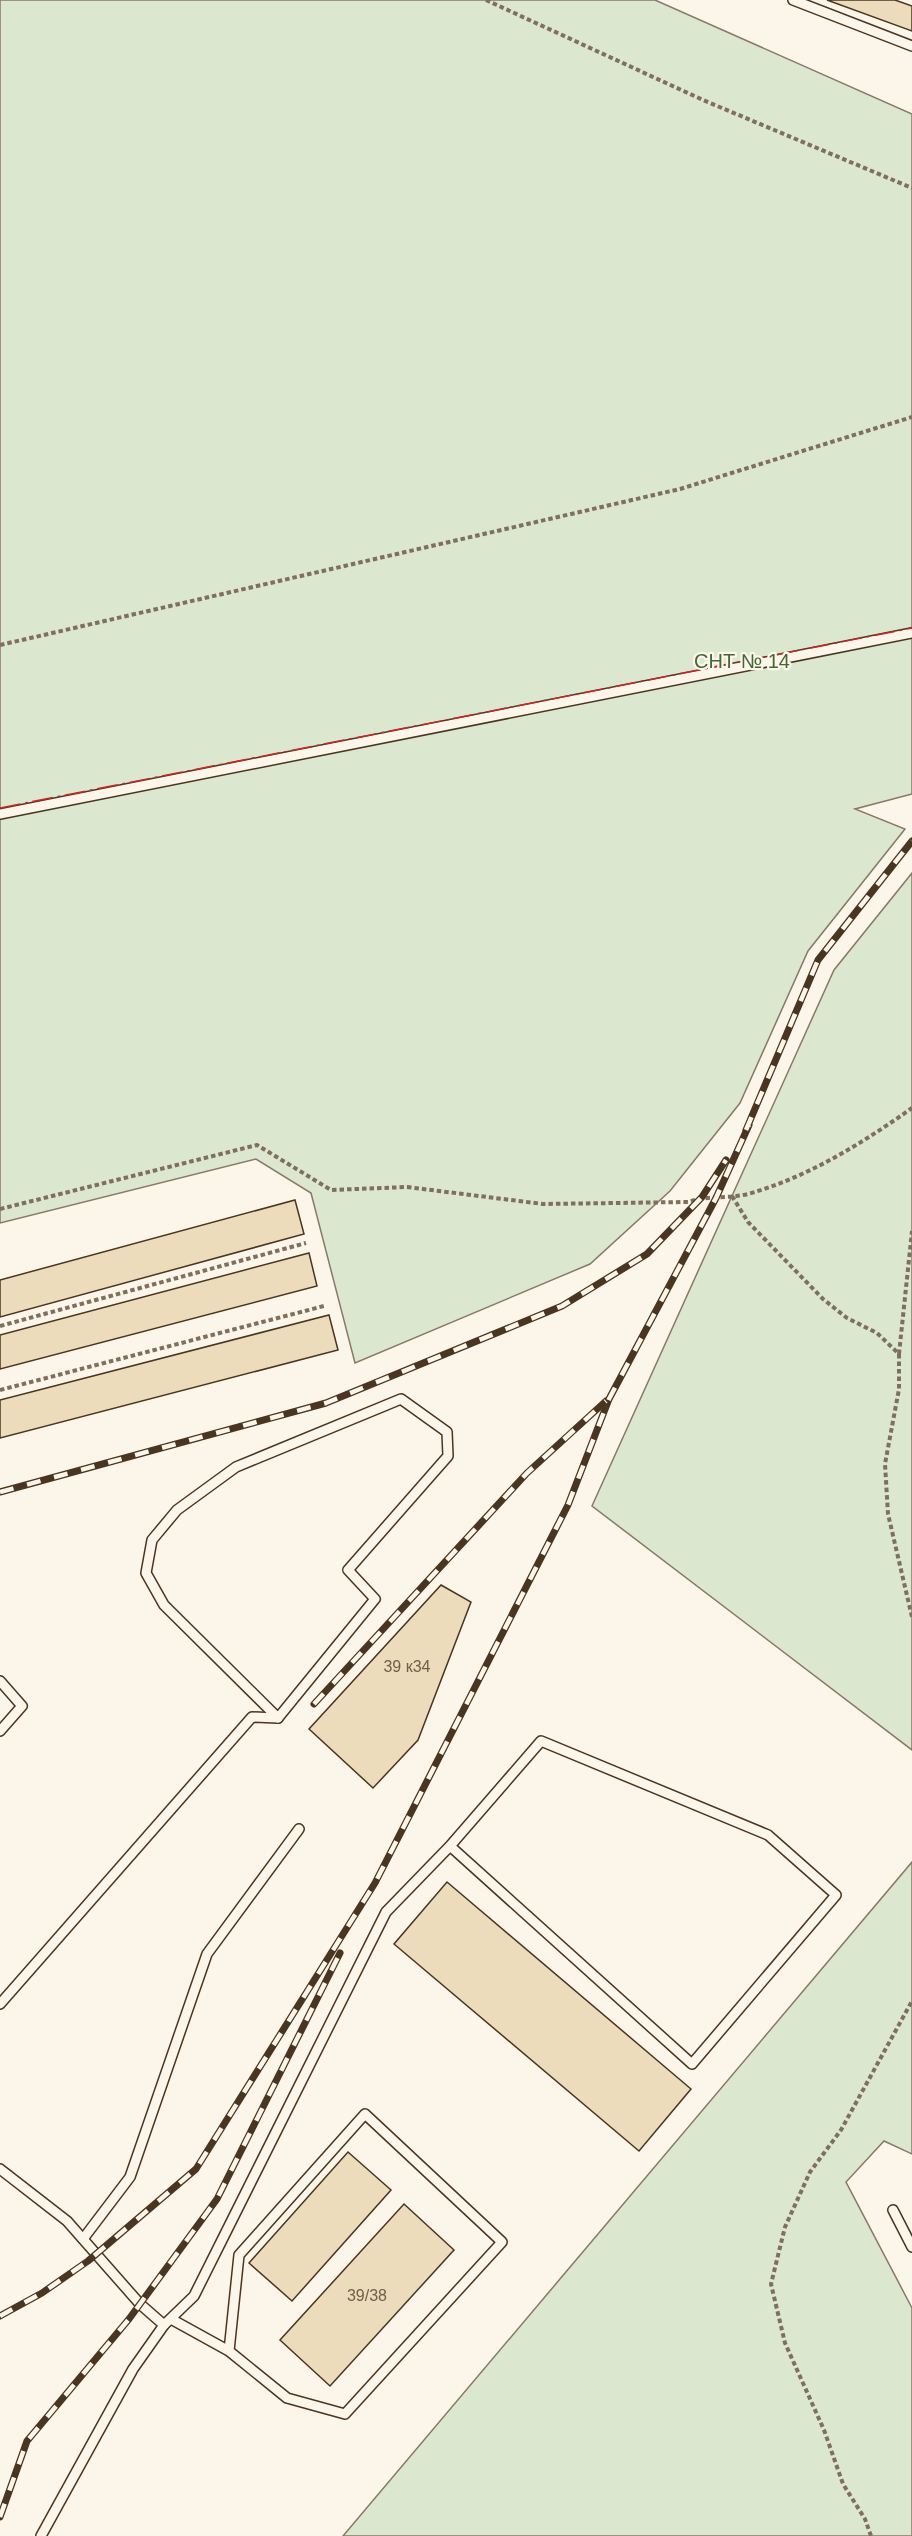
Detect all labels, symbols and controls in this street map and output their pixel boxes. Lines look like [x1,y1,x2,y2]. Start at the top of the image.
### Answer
park label: СНТ № 14 [694,650,790,672]
house number: 39 к34 [383,1658,431,1675]
house number: 39/38 [347,2287,387,2304]

